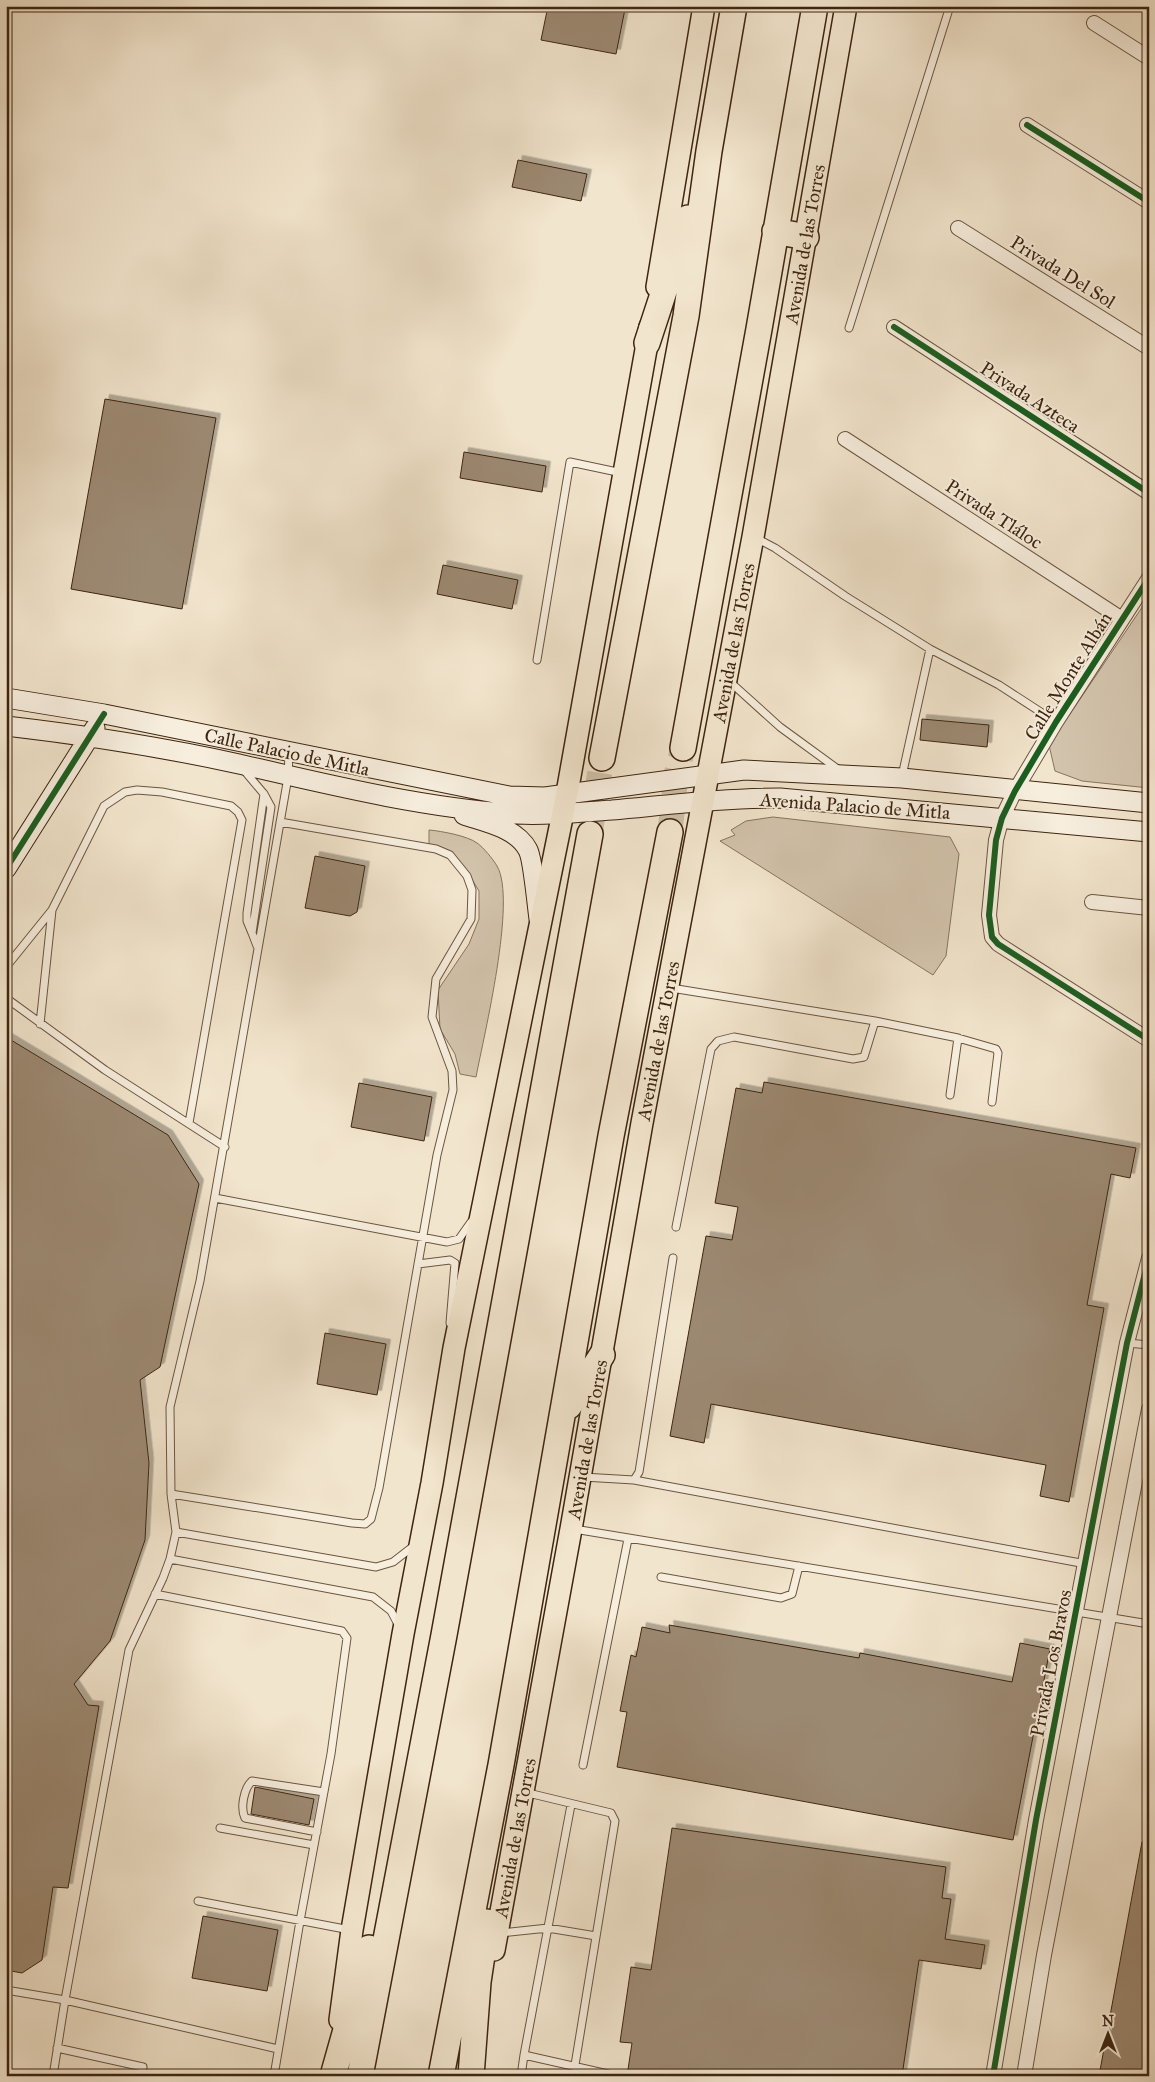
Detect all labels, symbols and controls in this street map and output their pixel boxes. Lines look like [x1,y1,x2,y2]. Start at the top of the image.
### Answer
street label: Avenida de las Torres [779,162,830,327]
street label: Privada Del Sol [1006,231,1120,314]
street label: Privada Azteca [976,356,1085,438]
street label: Privada Tláloc [941,474,1047,554]
street label: Avenida de las Torres [706,561,759,725]
street label: Calle Monte Albán [1019,608,1117,744]
street label: Calle Palacio de Mitla [202,723,373,781]
street label: Avenida Palacio de Mitla [758,788,952,824]
street label: Avenida de las Torres [631,959,684,1123]
street label: Avenida de las Torres [561,1358,612,1522]
street label: Privada Los Bravos [1025,1587,1077,1739]
street label: Avenida de las Torres [488,1756,540,1920]
north arrow [1082,2010,1132,2060]
text: N [1102,2013,1114,2030]

